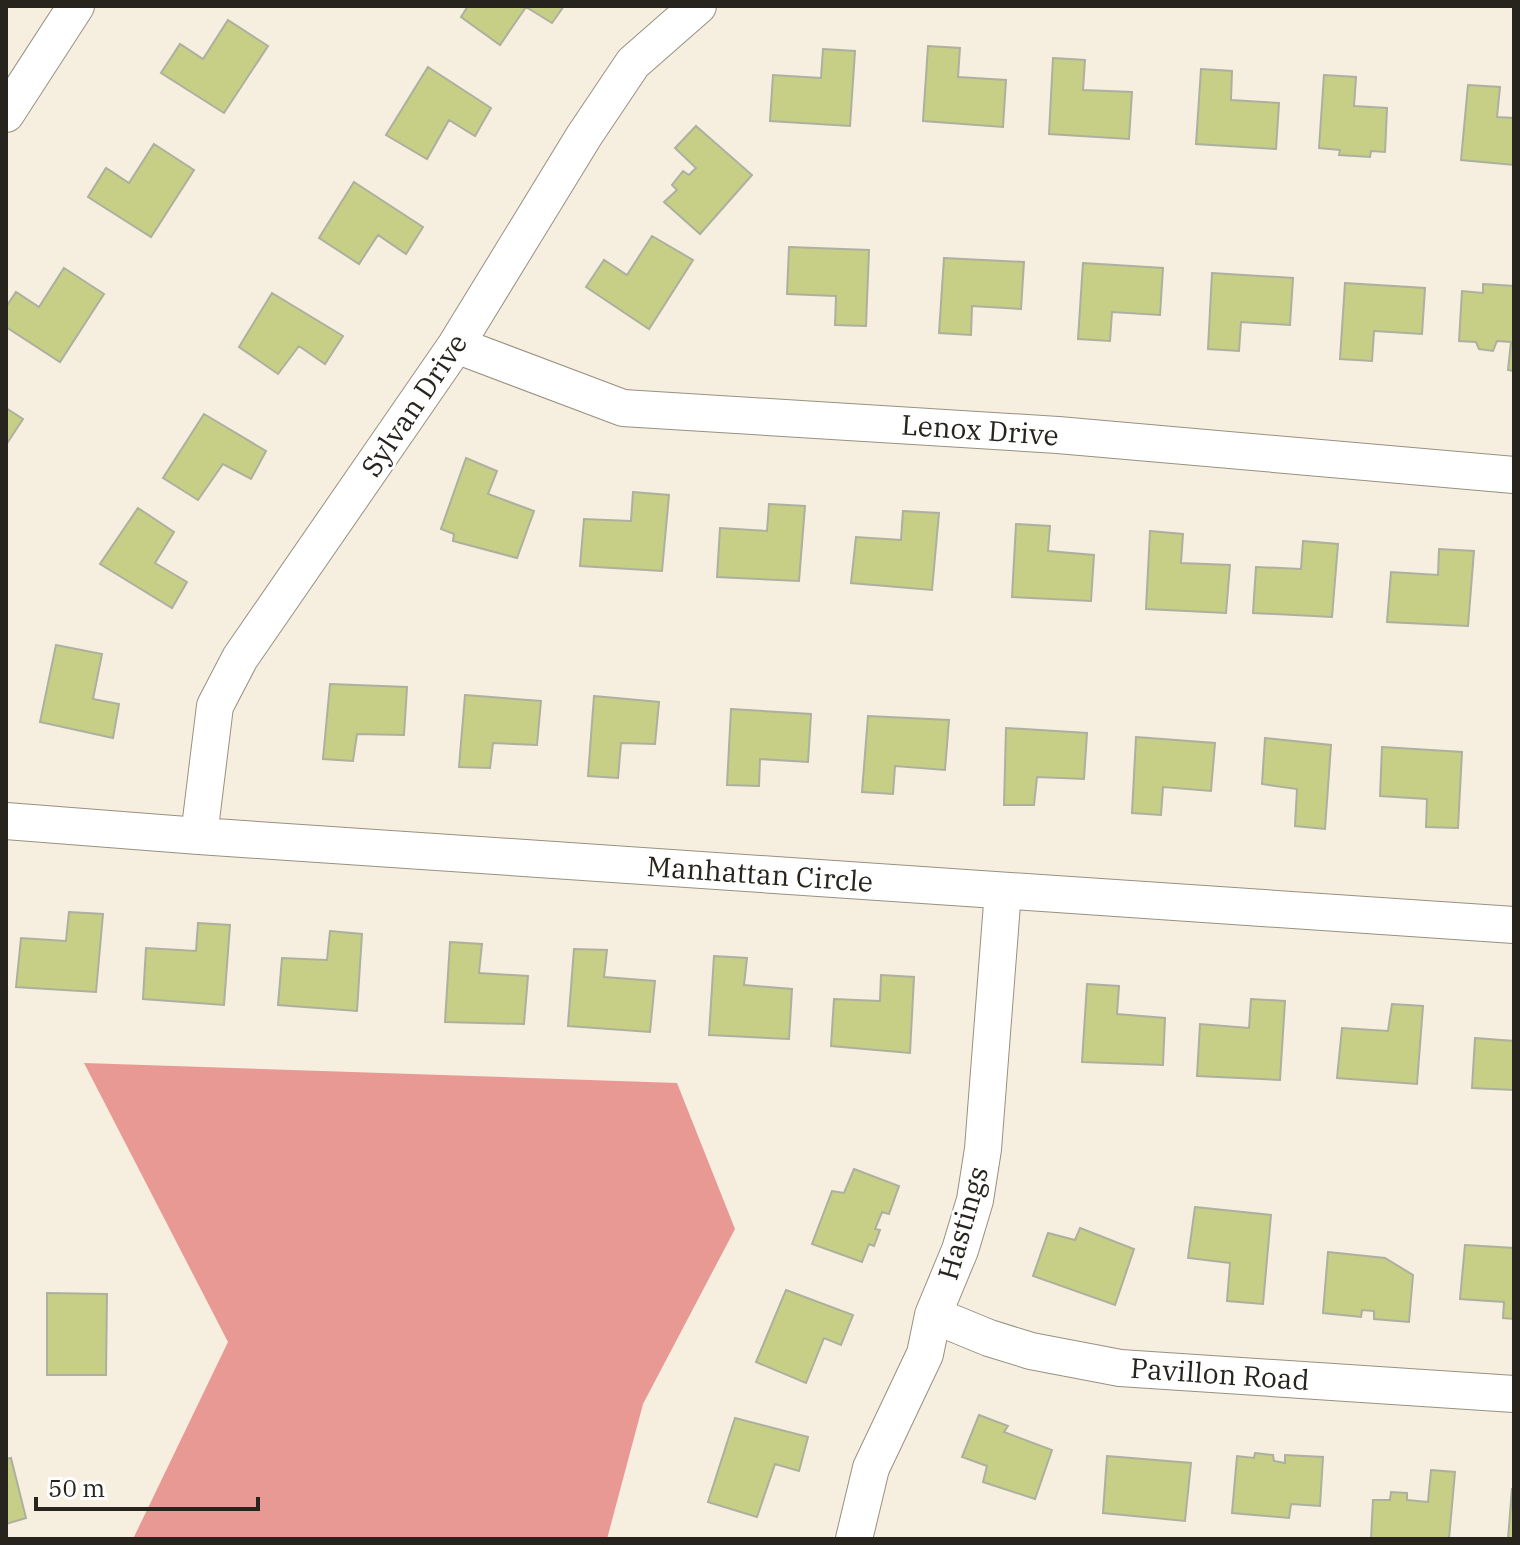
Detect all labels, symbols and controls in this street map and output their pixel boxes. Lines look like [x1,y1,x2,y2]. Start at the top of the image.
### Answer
street label: Sylvan Drive [352,326,475,483]
street label: Lenox Drive [900,406,1060,453]
street label: Manhattan Circle [646,847,874,900]
street label: Hastings [929,1162,996,1284]
street label: Pavillon Road [1129,1349,1311,1398]
scale bar [36,1461,258,1511]
text: 50 m [48,1472,105,1504]

